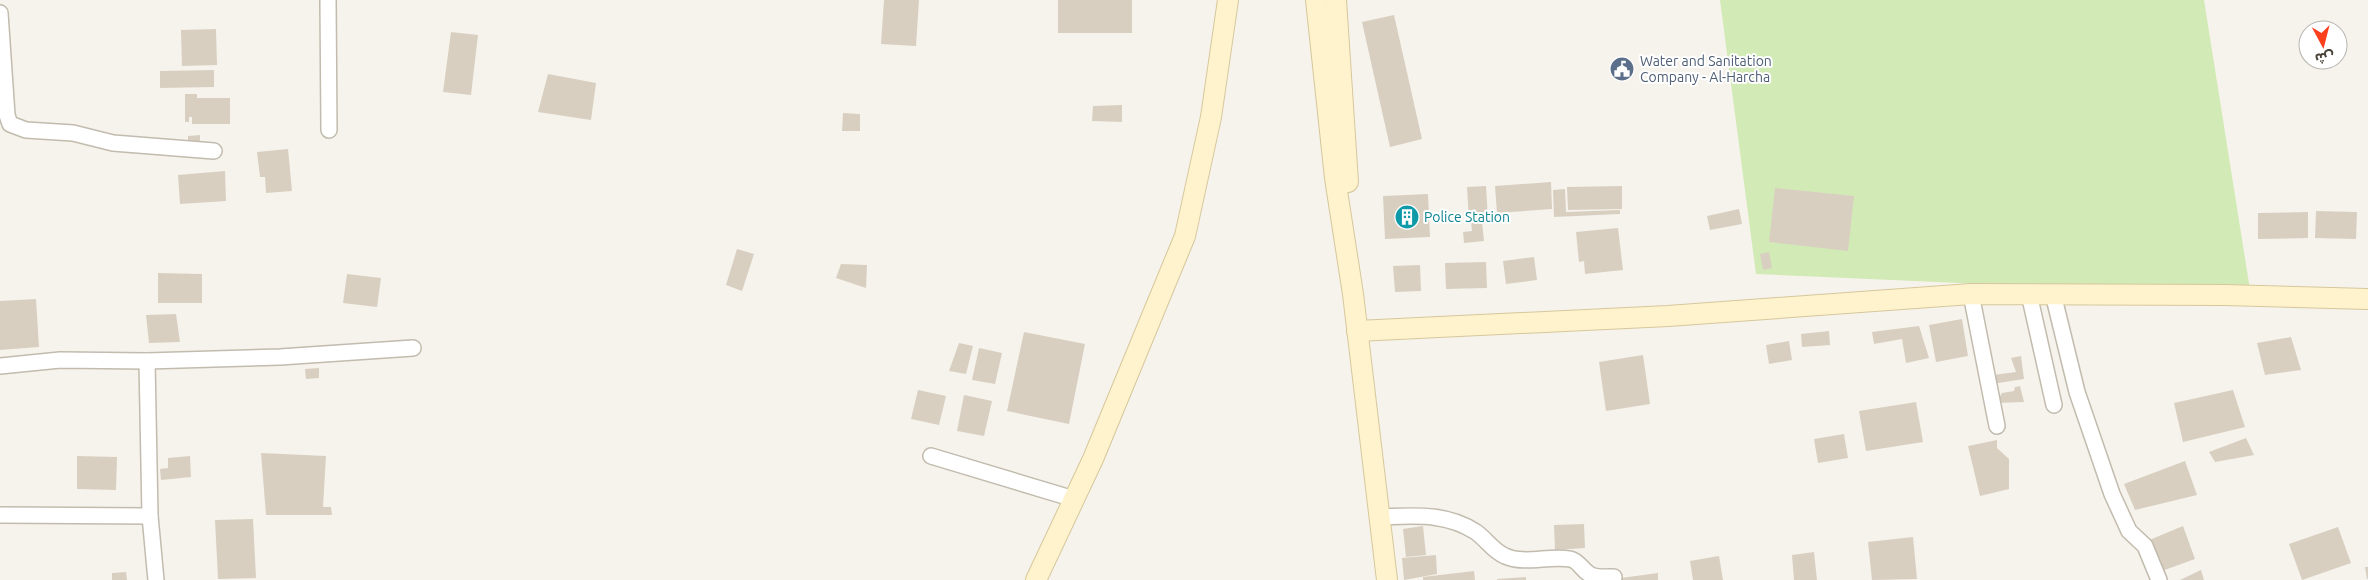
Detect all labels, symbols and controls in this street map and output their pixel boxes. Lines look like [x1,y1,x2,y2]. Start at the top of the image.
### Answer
north arrow [2298,20,2348,70]
text: ش [2314,49,2335,67]
place label: Water and Sanitation Company - Al-Harcha [1640,53,1772,85]
public building icon: Water and Sanitation Company - Al-Harcha [1609,56,1635,82]
building icon: Police Station [1394,204,1420,230]
place label: Police Station [1424,209,1510,225]

